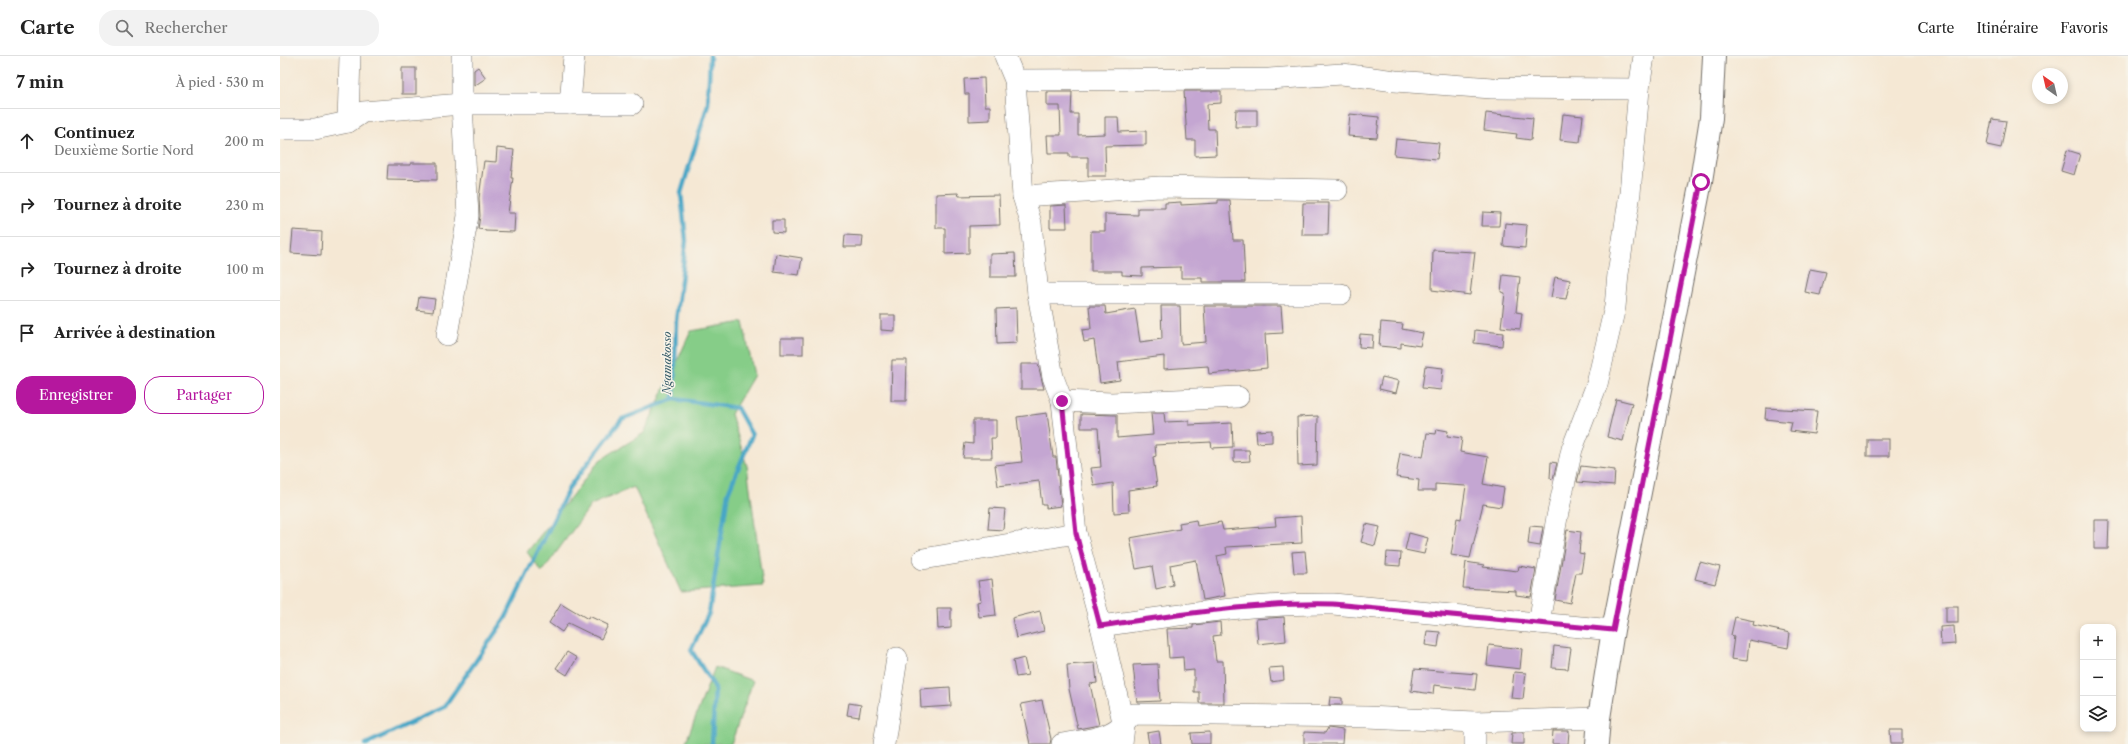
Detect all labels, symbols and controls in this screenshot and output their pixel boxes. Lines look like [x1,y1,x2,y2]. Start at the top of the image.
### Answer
search box [99,10,379,46]
text: Carte [20,16,75,39]
icon: search [113,17,135,39]
text: Rechercher [145,18,228,37]
text: Carte [1918,19,1954,37]
text: Itinéraire [1976,19,2038,37]
text: Favoris [2060,19,2108,37]
north arrow [2032,68,2068,104]
text: 7 min [16,72,64,92]
text: À pied · 530 m [176,74,264,90]
text: Continuez [54,123,135,142]
icon: ahead [16,130,38,152]
text: 200 m [224,133,264,149]
text: Deuxième Sortie Nord [54,142,194,158]
route start [1692,173,1710,191]
icon: right [16,194,38,216]
text: Tournez à droite [54,195,182,214]
text: 230 m [226,197,264,213]
icon: right [16,258,38,280]
text: Tournez à droite [54,259,182,278]
text: 100 m [226,261,264,277]
icon: arrive [16,322,38,344]
text: Arrivée à destination [54,323,216,342]
water label: Ngamakosso [660,332,674,395]
button: Enregistrer [16,376,136,414]
button: Partager [144,376,264,414]
route end [1053,392,1071,410]
map controls [2080,624,2116,732]
button: + [2080,624,2116,660]
button: − [2080,660,2116,696]
button: layers [2080,696,2116,732]

